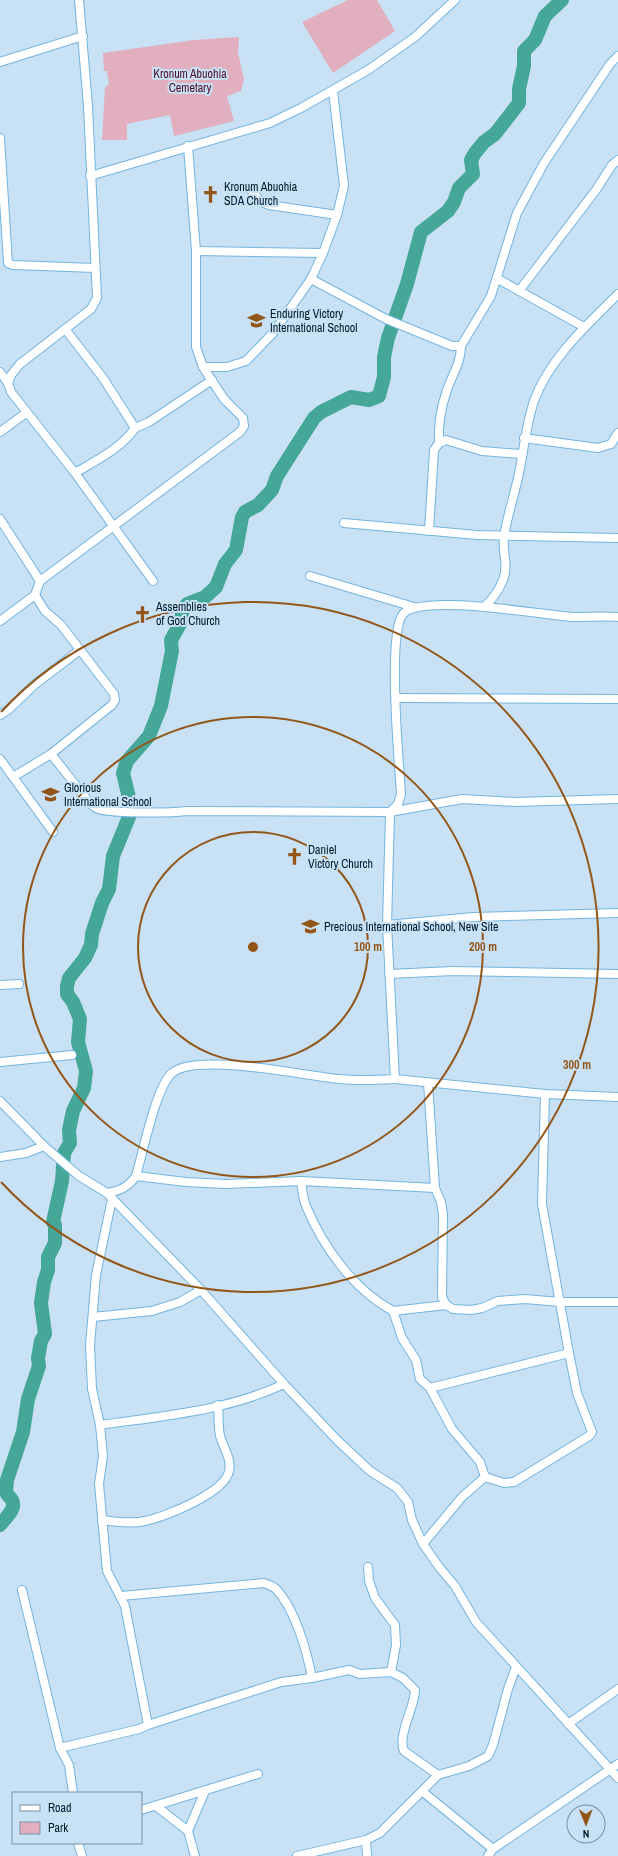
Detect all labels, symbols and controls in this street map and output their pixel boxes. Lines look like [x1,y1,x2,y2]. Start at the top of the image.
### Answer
park label: Kronum Abuohia Cemetary [153,66,227,96]
place label: Kronum Abuohia SDA Church [224,179,298,209]
church icon: Kronum Abuohia SDA Church [201,184,221,204]
place label: Enduring Victory International School [270,306,358,336]
school or university icon: Enduring Victory International School [247,311,267,331]
place label: Assemblies of God Church [155,599,220,629]
church icon: Assemblies of God Church [133,604,153,624]
place label: Glorious International School [64,780,152,810]
school or university icon: Glorious International School [41,785,61,805]
place label: Daniel Victory Church [308,842,373,872]
church icon: Daniel Victory Church [285,847,305,867]
school or university icon: Precious International School, New Site [301,917,321,937]
place label: Precious International School, New Site [324,919,499,935]
text: 100 m [354,939,382,955]
text: 200 m [469,939,497,955]
centre of rings [246,940,260,954]
text: 300 m [563,1057,591,1073]
legend [12,1792,142,1844]
text: Road [48,1800,72,1816]
north arrow [566,1804,606,1844]
text: Park [48,1820,68,1836]
text: N [583,1827,590,1841]

